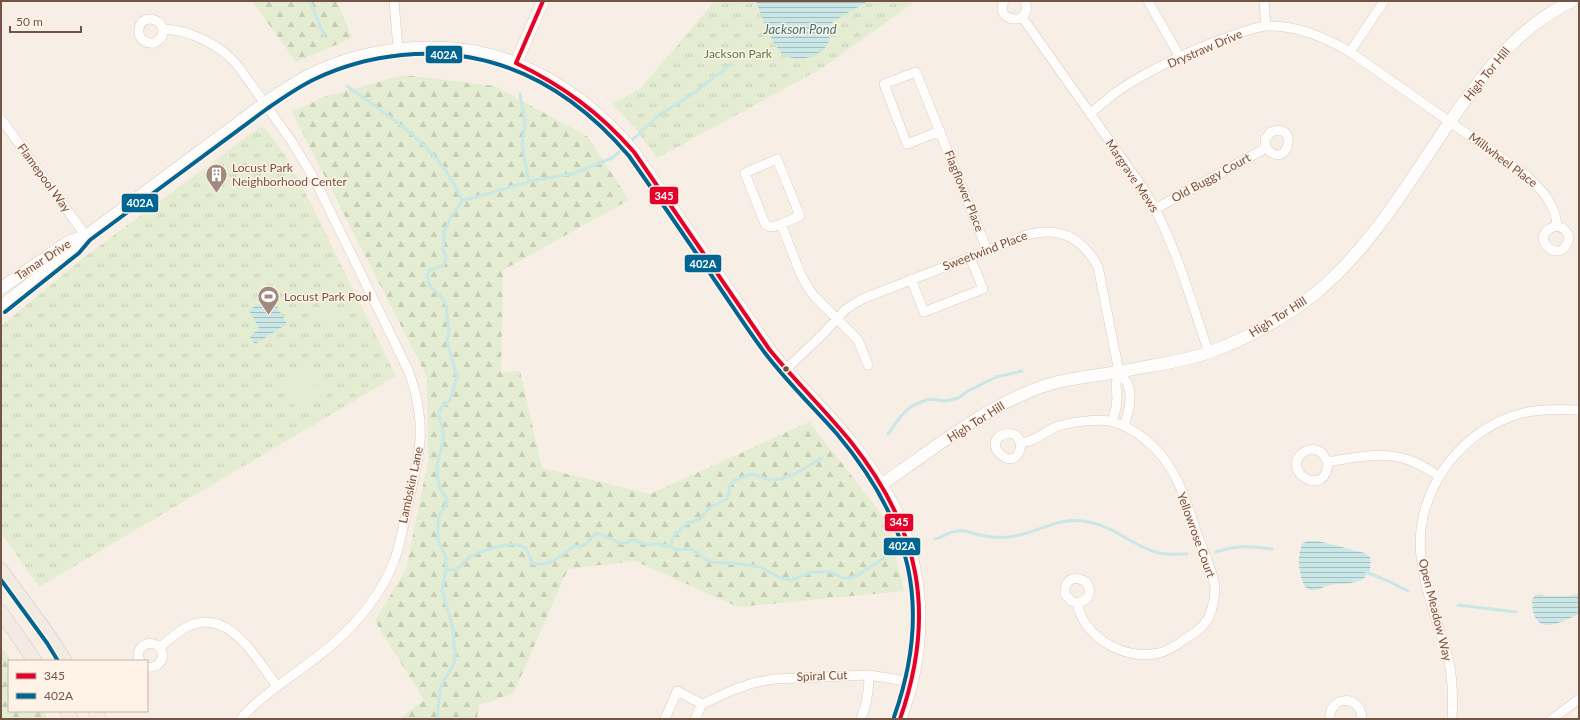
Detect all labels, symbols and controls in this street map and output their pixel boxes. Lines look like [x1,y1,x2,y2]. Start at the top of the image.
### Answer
scale bar [10,8,81,34]
text: 50 m [16,14,43,29]
water label: Jackson Pond [762,21,837,37]
street label: Drystraw Drive [1165,26,1245,71]
street label: High Tor Hill [1460,44,1513,104]
line badge: 402A [425,45,463,64]
park label: Jackson Park [704,46,773,61]
text: 402A [431,48,458,61]
street label: Millwheel Place [1466,129,1541,190]
street label: Margrave Mews [1103,136,1162,215]
street label: Flamepool Way [14,140,75,216]
street label: Flagflower Place [941,148,988,234]
street label: Old Buggy Court [1169,149,1253,205]
place label: Locust Park Neighborhood Center [232,160,348,189]
building icon: Locust Park Neighborhood Center [203,162,229,195]
line badge: 345 [649,186,679,205]
text: 345 [654,189,674,202]
line badge: 402A [121,193,159,213]
text: 402A [127,196,154,209]
street label: Sweetwind Place [940,228,1029,274]
street label: Tamar Drive [12,236,73,283]
line badge: 402A [684,254,722,273]
text: 402A [690,257,717,270]
sports icon: Locust Park Pool [255,284,281,317]
place label: Locust Park Pool [284,289,371,304]
street label: High Tor Hill [1246,293,1309,340]
unlabelled marker [781,364,791,374]
street label: High Tor Hill [944,398,1007,445]
street label: Lambskin Lane [395,445,426,525]
street label: Yellowrose Court [1174,490,1219,580]
line badge: 345 [884,513,914,532]
text: 345 [889,515,909,528]
line badge: 402A [883,537,921,556]
text: 402A [889,539,916,552]
street label: Open Meadow Way [1416,557,1456,663]
legend [8,660,148,712]
street label: Spiral Cut [796,667,848,684]
text: 345 [44,668,65,683]
text: 402A [44,688,74,703]

